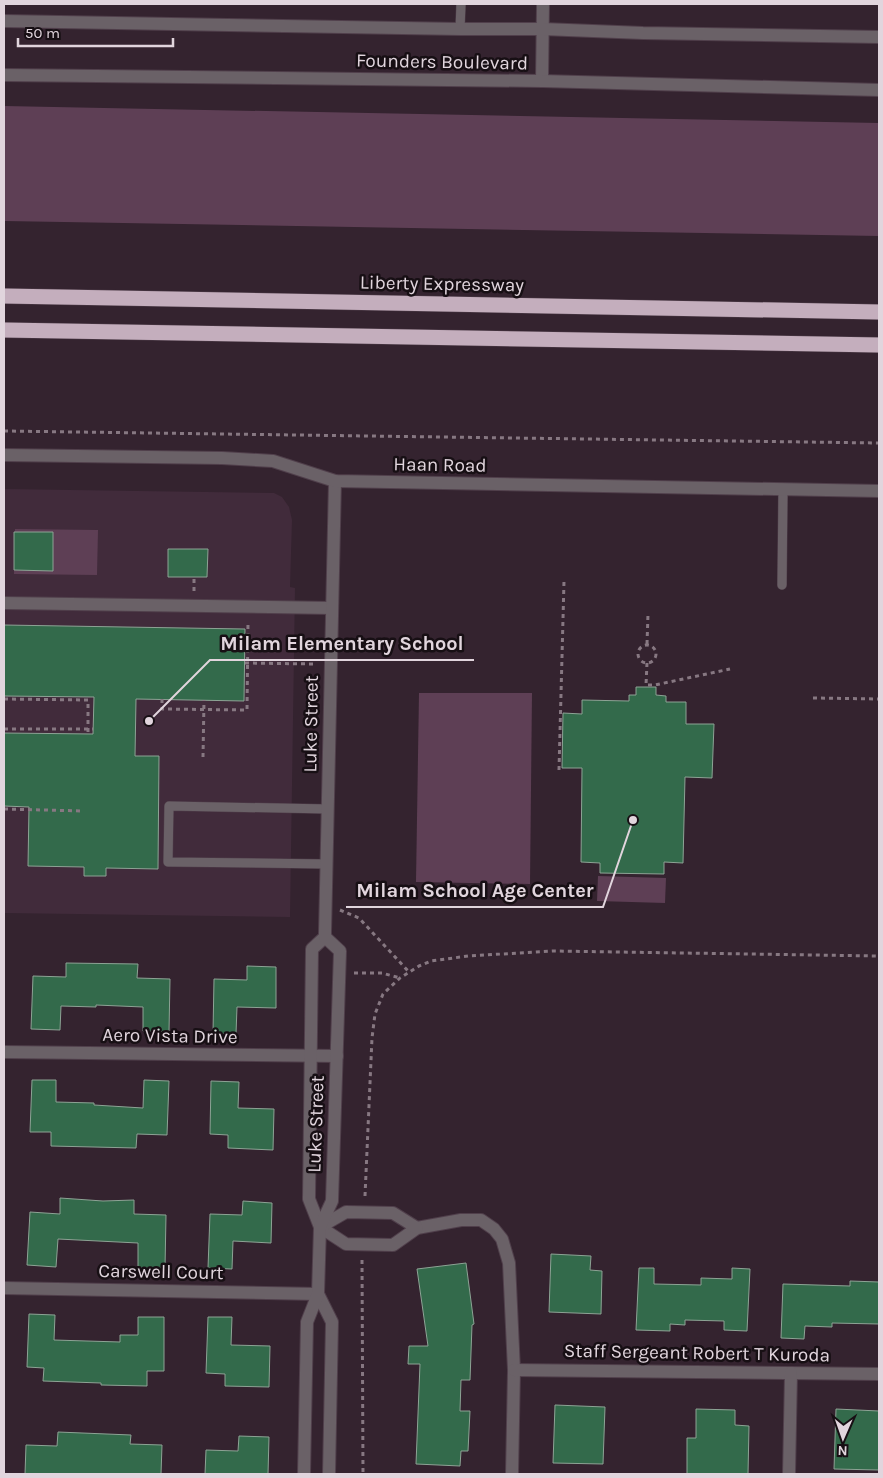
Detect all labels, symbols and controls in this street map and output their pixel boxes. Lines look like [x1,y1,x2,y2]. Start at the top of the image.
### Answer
scale bar [18,15,172,47]
text: 50 m [25,24,60,42]
street label: Founders Boulevard [356,50,528,74]
street label: Liberty Expressway [360,272,524,296]
street label: Haan Road [393,453,487,477]
callout: Milam Elementary School [210,625,474,660]
text: Milam Elementary School [220,632,464,655]
street label: Luke Street [299,675,323,773]
callout: Milam School Age Center [346,872,603,907]
text: Milam School Age Center [356,879,594,902]
street label: Aero Vista Drive [102,1024,238,1048]
street label: Luke Street [303,1075,329,1173]
street label: Carswell Court [98,1260,224,1284]
street label: Staff Sergeant Robert T Kuroda [564,1340,830,1366]
north arrow [818,1413,868,1463]
text: N [837,1442,848,1459]

